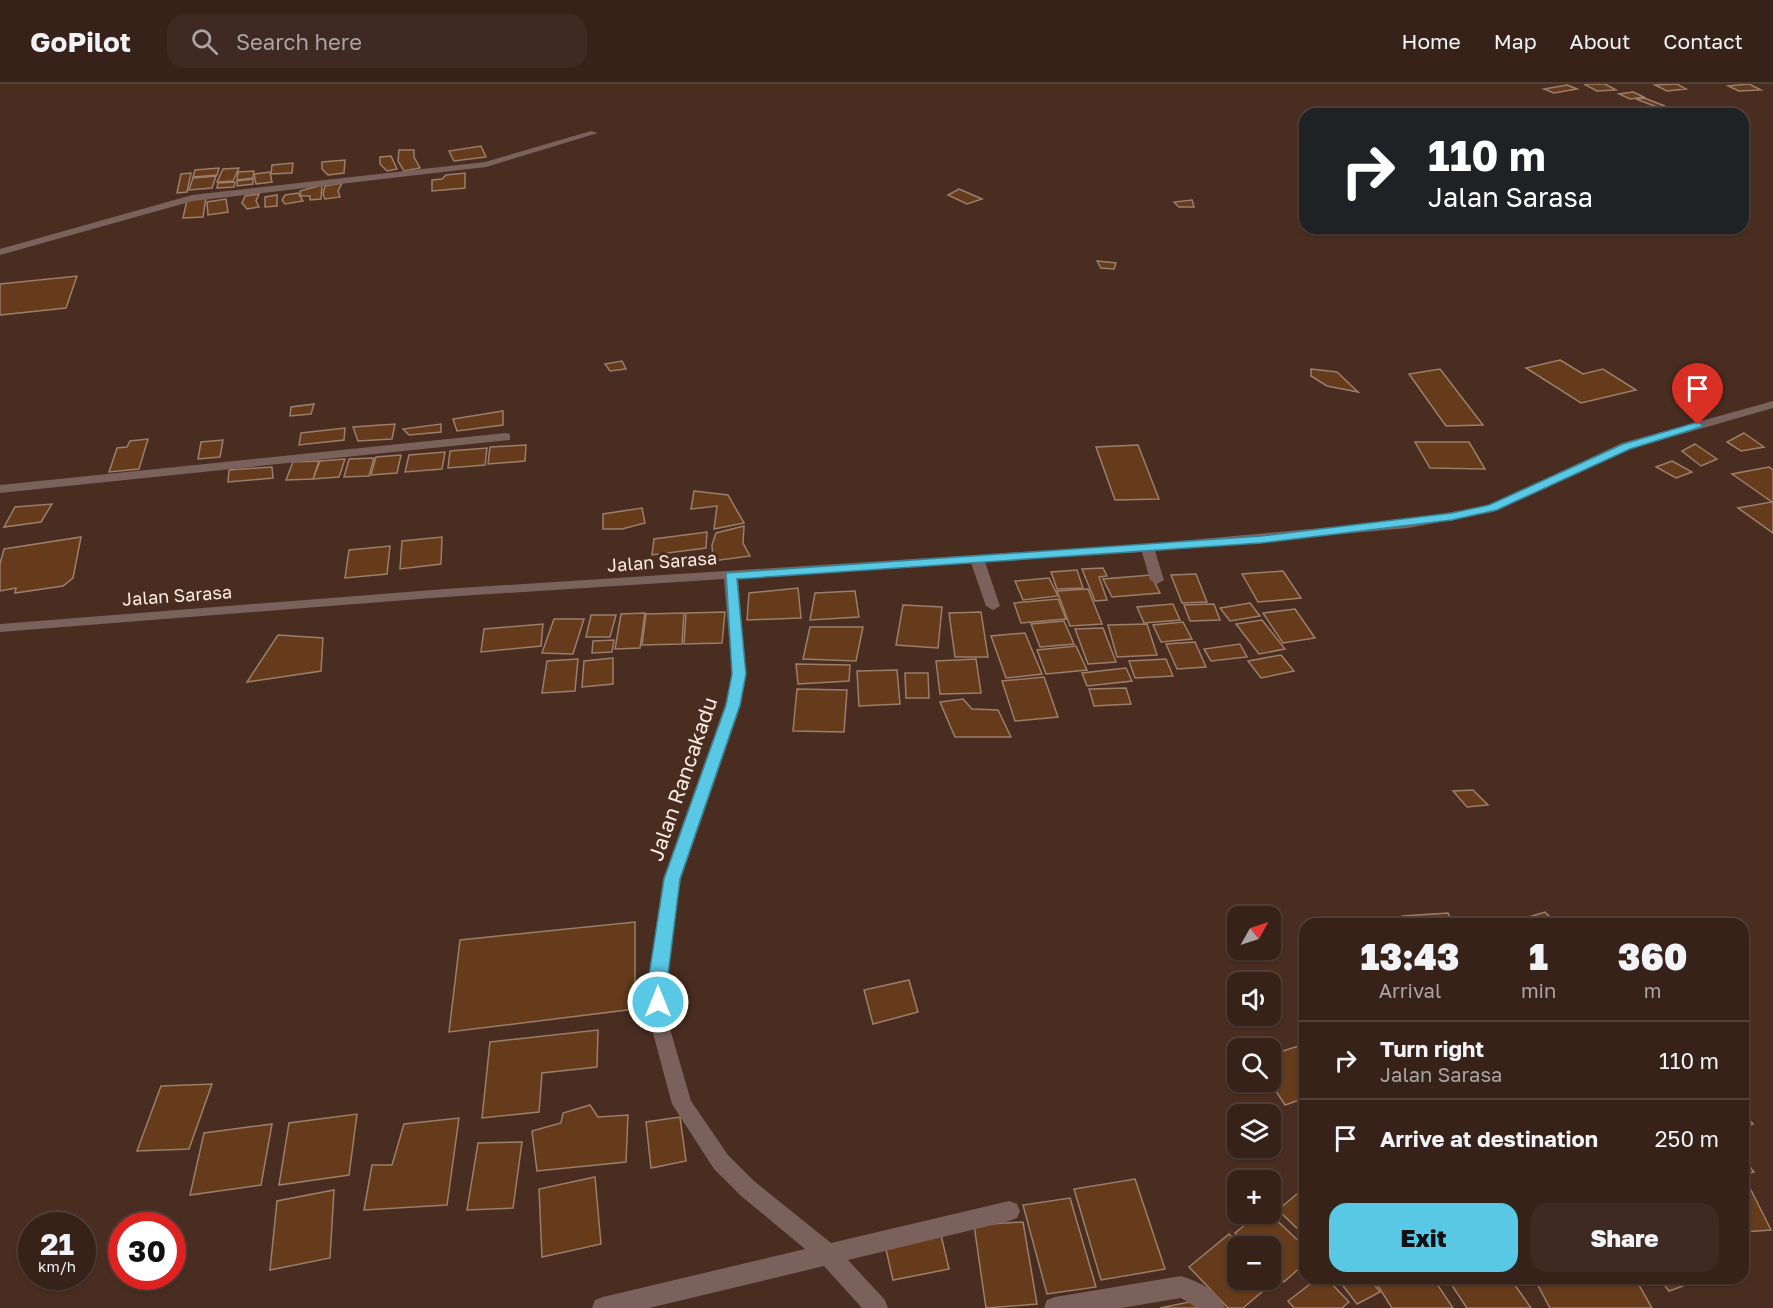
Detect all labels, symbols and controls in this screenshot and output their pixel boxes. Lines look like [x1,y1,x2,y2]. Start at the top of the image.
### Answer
search box [167,14,587,68]
text: GoPilot [30,25,131,58]
icon: search [188,25,221,58]
text: Search here [236,28,362,55]
text: Home [1401,28,1461,54]
text: Map [1494,28,1537,54]
text: About [1570,28,1630,54]
text: Contact [1663,28,1743,54]
text: 110 m [1428,130,1546,180]
icon: right [1329,132,1407,210]
text: Jalan Sarasa [1428,181,1593,213]
pin [1672,363,1723,425]
icon: arrive [1681,372,1714,405]
street label: Jalan Sarasa [606,546,718,576]
street label: Jalan Sarasa [121,580,233,610]
street label: Jalan Rancakadu [642,693,722,864]
north arrow [1227,906,1281,960]
map controls [1227,906,1281,1290]
text: 13:43 [1360,935,1460,978]
text: 1 [1529,935,1548,978]
text: 360 [1618,935,1688,978]
position arrow [626,970,690,1034]
button: sound [1227,972,1281,1026]
text: Arrival [1379,978,1441,1002]
text: min [1521,978,1556,1002]
text: m [1644,978,1661,1002]
text: Turn right [1380,1035,1484,1062]
button: search [1227,1038,1281,1092]
icon: right [1329,1044,1362,1077]
text: 110 m [1659,1047,1719,1074]
text: Jalan Sarasa [1380,1062,1502,1086]
button: layers [1227,1104,1281,1158]
icon: arrive [1329,1122,1362,1155]
text: Arrive at destination [1380,1125,1598,1152]
text: 250 m [1655,1125,1719,1152]
button: + [1227,1170,1281,1224]
button: Exit [1329,1203,1518,1272]
button: Share [1530,1203,1719,1272]
speed limit sign: 30 [108,1212,186,1290]
text: 21 [40,1226,74,1262]
button: − [1227,1236,1281,1290]
text: km/h [38,1257,76,1275]

